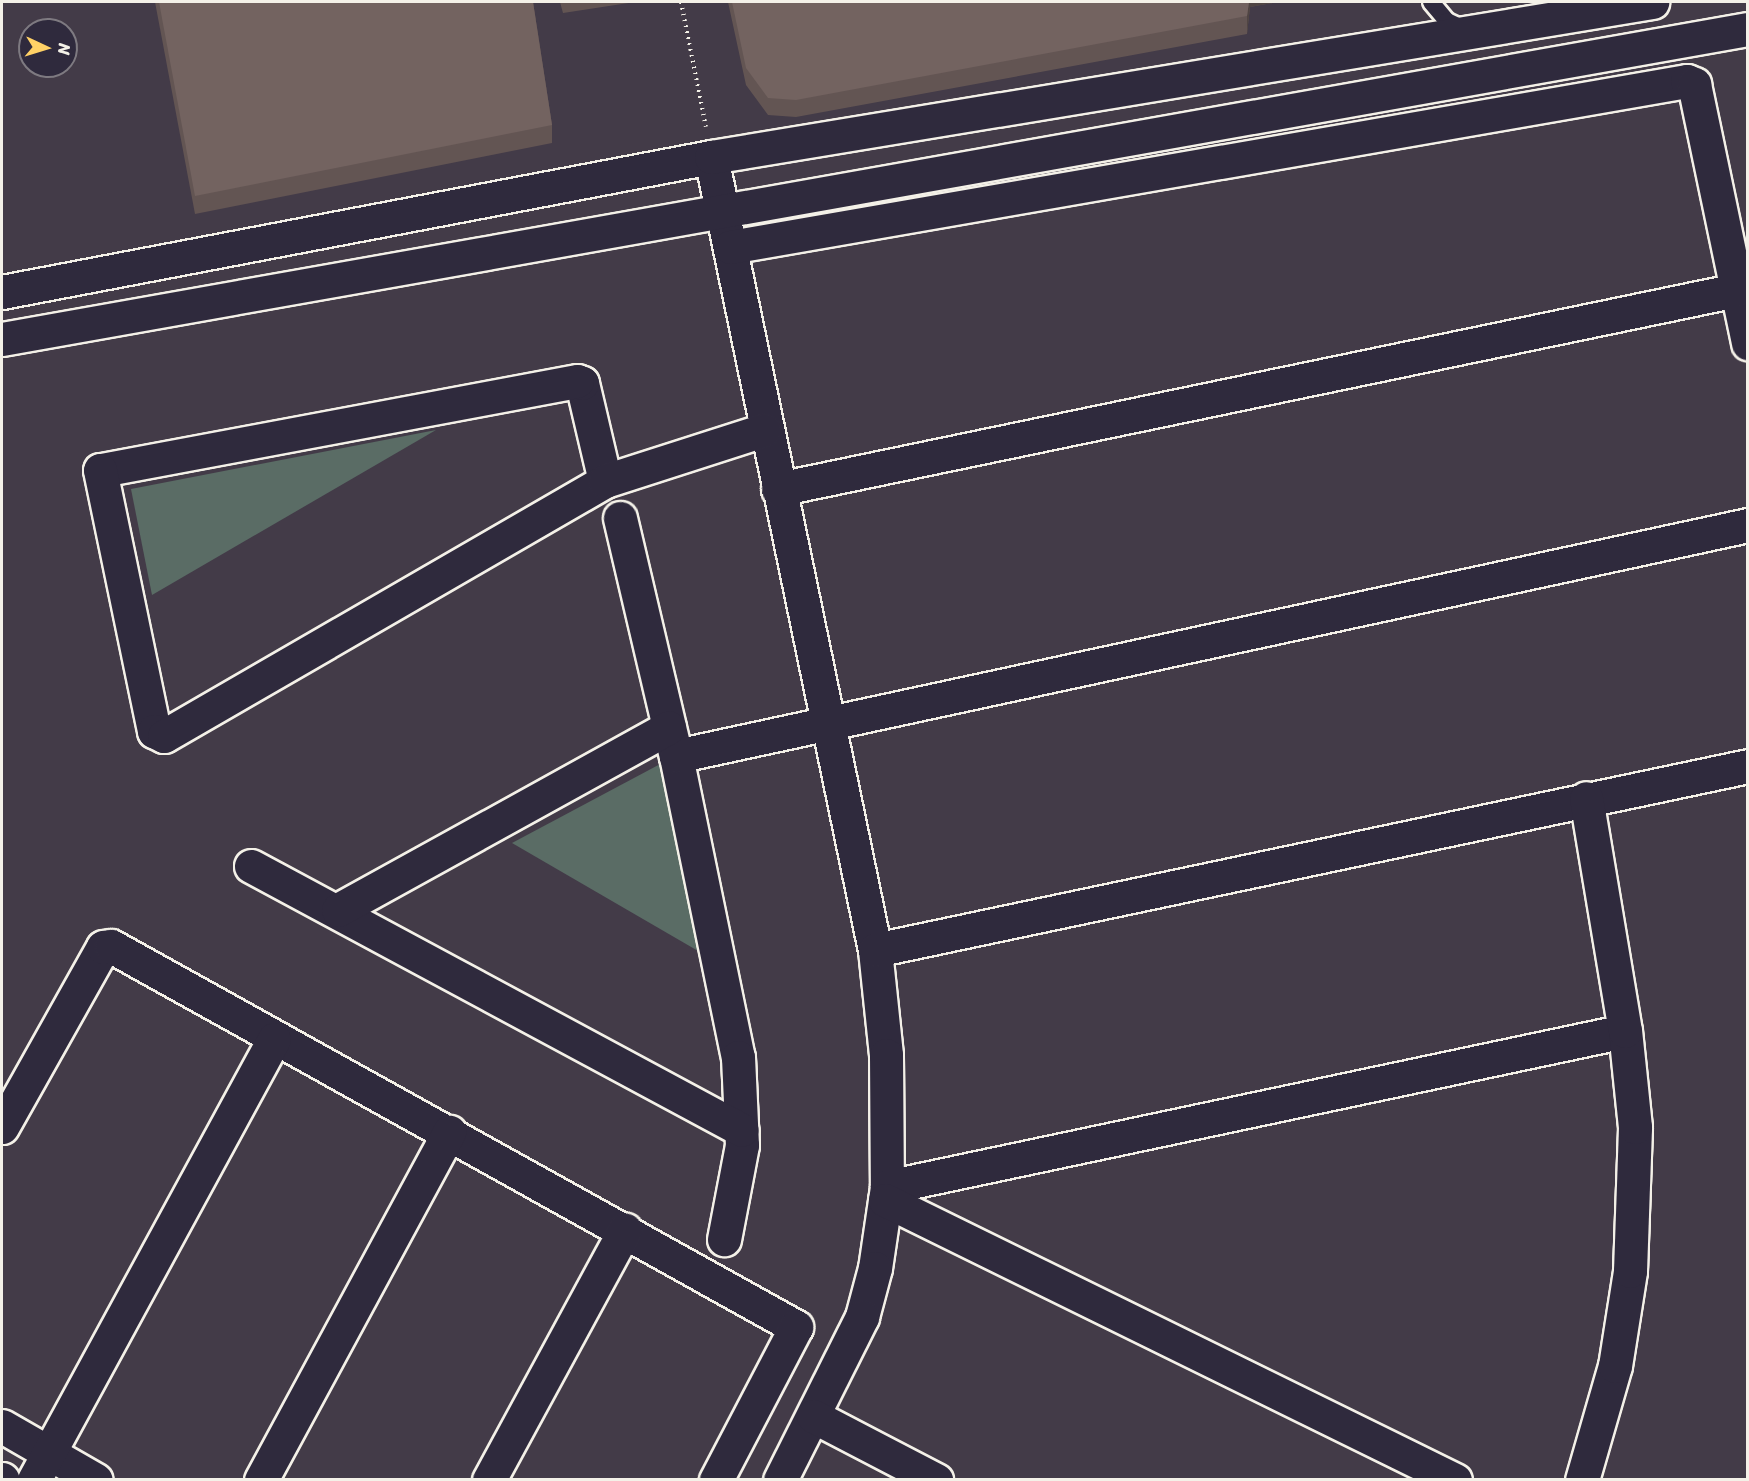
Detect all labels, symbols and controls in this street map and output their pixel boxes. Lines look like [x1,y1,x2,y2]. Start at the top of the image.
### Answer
north arrow [18,18,78,78]
text: N [50,43,79,56]

